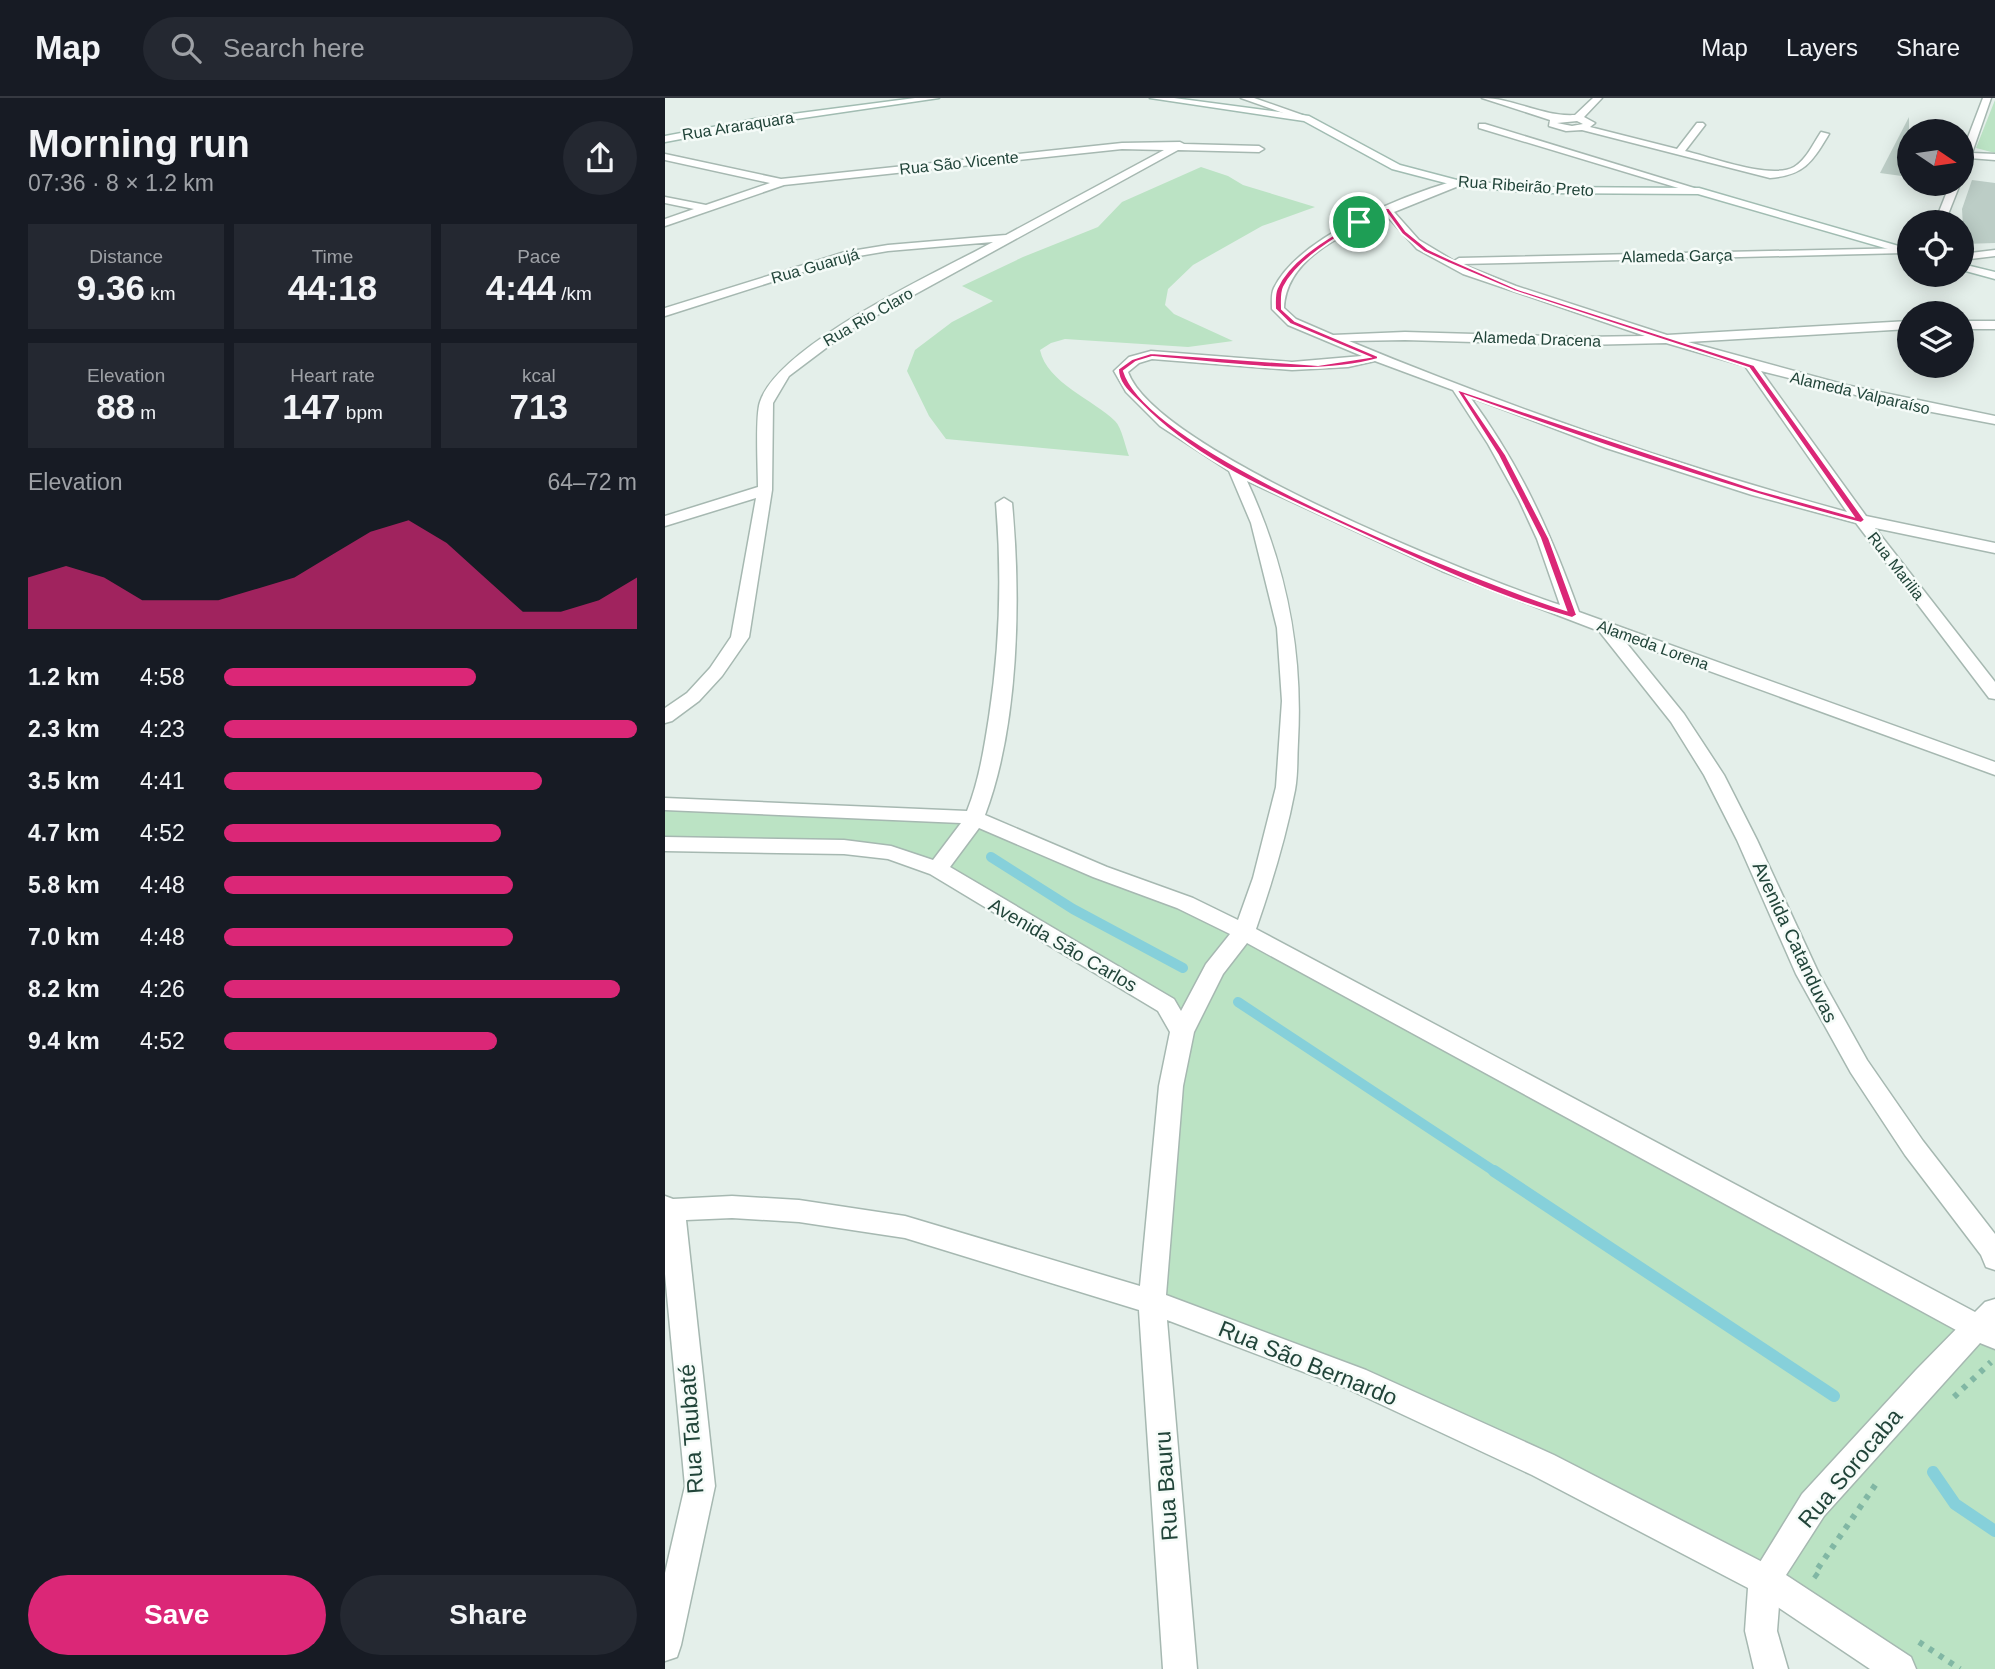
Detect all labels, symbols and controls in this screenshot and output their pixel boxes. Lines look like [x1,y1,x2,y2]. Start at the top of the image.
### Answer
search box [143,17,633,80]
text: Map [35,29,101,66]
icon: search [167,29,205,67]
text: Search here [223,33,365,63]
text: Map [1701,34,1748,61]
text: Layers [1786,34,1858,61]
text: Share [1896,34,1960,61]
street label: Rua Araraquara [681,109,795,143]
north arrow [1897,119,1974,196]
map controls [1897,119,1974,378]
button: share [563,121,637,195]
text: Morning run [28,123,250,165]
street label: Rua São Vicente [899,148,1020,178]
text: 07:36 · 8 × 1.2 km [28,170,214,196]
street label: Rua Ribeirão Preto [1458,173,1595,199]
pin [1329,192,1389,252]
icon: arrive [1340,203,1378,241]
button: locate [1897,210,1974,287]
street label: Rua Guarujá [769,245,861,287]
text: Distance [89,246,163,267]
text: Time [312,246,353,267]
text: Pace [517,246,560,267]
street label: Alameda Garça [1621,247,1733,265]
text: 9.36 [77,268,145,307]
text: 44:18 [288,268,377,307]
text: 4:44 [486,268,556,307]
text: km [145,283,176,304]
text: /km [556,283,592,304]
street label: Rua Rio Claro [820,284,916,349]
button: layers [1897,301,1974,378]
street label: Alameda Dracena [1473,328,1601,350]
text: Elevation [87,365,165,386]
text: Heart rate [290,365,375,386]
text: kcal [522,365,556,386]
street label: Alameda Valparaíso [1788,369,1932,417]
text: 88 [96,387,135,426]
text: 147 [282,387,341,426]
text: 713 [510,387,568,426]
text: m [135,402,156,423]
text: bpm [341,402,383,423]
text: Elevation [28,469,123,495]
text: 64–72 m [547,469,637,495]
street label: Rua Marilia [1864,529,1928,603]
street label: Alameda Lorena [1595,617,1711,673]
text: 1.2 km [28,664,100,690]
text: 4:58 [140,664,185,690]
text: 2.3 km [28,716,100,742]
text: 4:23 [140,716,185,742]
text: 3.5 km [28,768,100,794]
text: 4:41 [140,768,185,794]
text: 4.7 km [28,820,100,846]
text: 4:52 [140,820,185,846]
street label: Avenida Catanduvas [1749,858,1841,1026]
text: 5.8 km [28,872,100,898]
text: 4:48 [140,872,185,898]
street label: Avenida São Carlos [985,894,1141,996]
text: 7.0 km [28,924,100,950]
text: 4:48 [140,924,185,950]
text: 8.2 km [28,976,100,1002]
text: 4:26 [140,976,185,1002]
text: 9.4 km [28,1028,100,1054]
text: 4:52 [140,1028,185,1054]
street label: Rua São Bernardo [1215,1315,1401,1411]
street label: Rua Taubaté [673,1363,709,1495]
street label: Rua Sorocaba [1793,1403,1907,1533]
street label: Rua Bauru [1149,1430,1183,1542]
button: Save [28,1575,326,1655]
button: Share [340,1575,637,1655]

